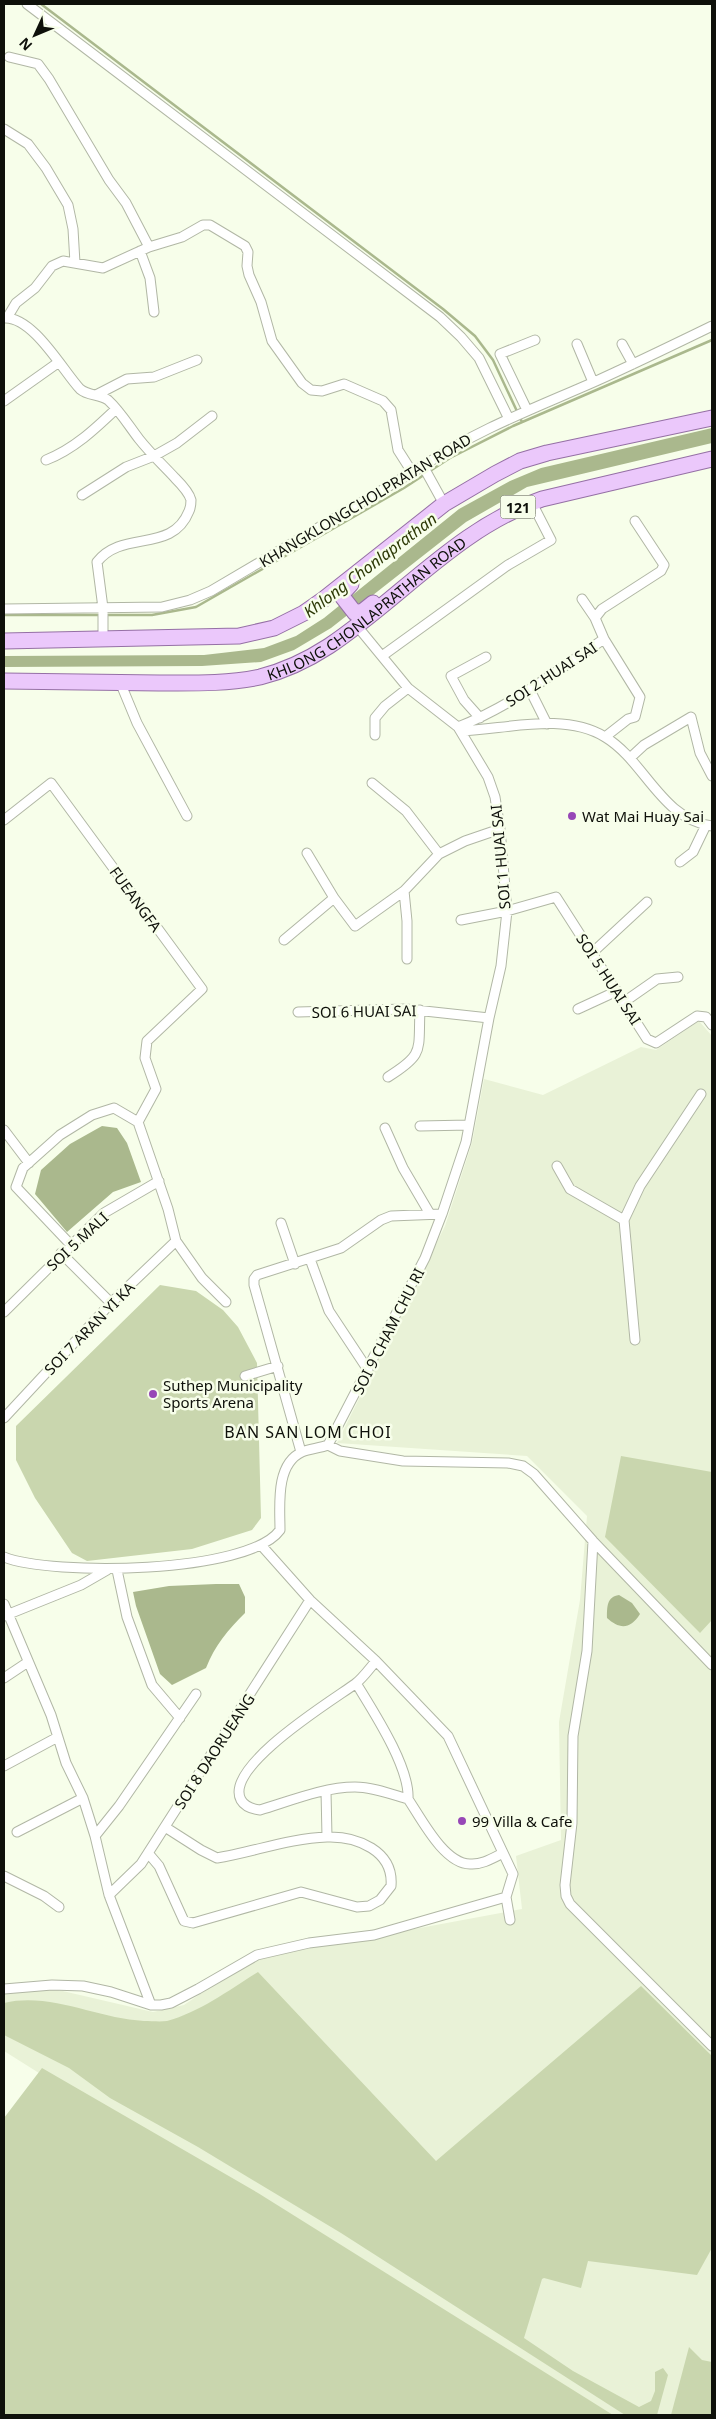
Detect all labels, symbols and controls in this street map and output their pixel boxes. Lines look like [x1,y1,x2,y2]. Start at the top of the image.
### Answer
north arrow [10,10,60,60]
text: N [14,34,36,55]
street label: KHANGKLONGCHOLPRATAN ROAD [255,429,475,571]
road number: 121 [500,496,536,518]
water label: Khlong Chonlaprathan [299,508,441,622]
street label: KHLONG CHONLAPRATHAN ROAD [264,532,470,685]
street label: SOI 2 HUAI SAI [502,637,600,711]
street label: SOI 1 HUAI SAI [485,804,515,910]
place label: Wat Mai Huay Sai [582,806,704,826]
marker: Wat Mai Huay Sai [566,810,578,822]
street label: FUEANGFA [106,862,167,936]
street label: SOI 5 HUAI SAI [572,930,646,1028]
street label: SOI 6 HUAI SAI [311,1000,417,1022]
street label: SOI 5 MALI [42,1207,112,1275]
street label: SOI 9 CHAM CHU RI [348,1265,428,1397]
street label: SOI 7 ARAN YI KA [40,1277,139,1379]
place label: Suthep Municipality Sports Arena [163,1375,303,1412]
marker: Suthep Municipality Sports Arena [147,1388,159,1400]
district label: BAN SAN LOM CHOI [224,1421,392,1443]
street label: SOI 8 DAORUEANG [169,1690,259,1812]
place label: 99 Villa & Cafe [472,1811,572,1831]
marker: 99 Villa & Cafe [456,1815,468,1827]

